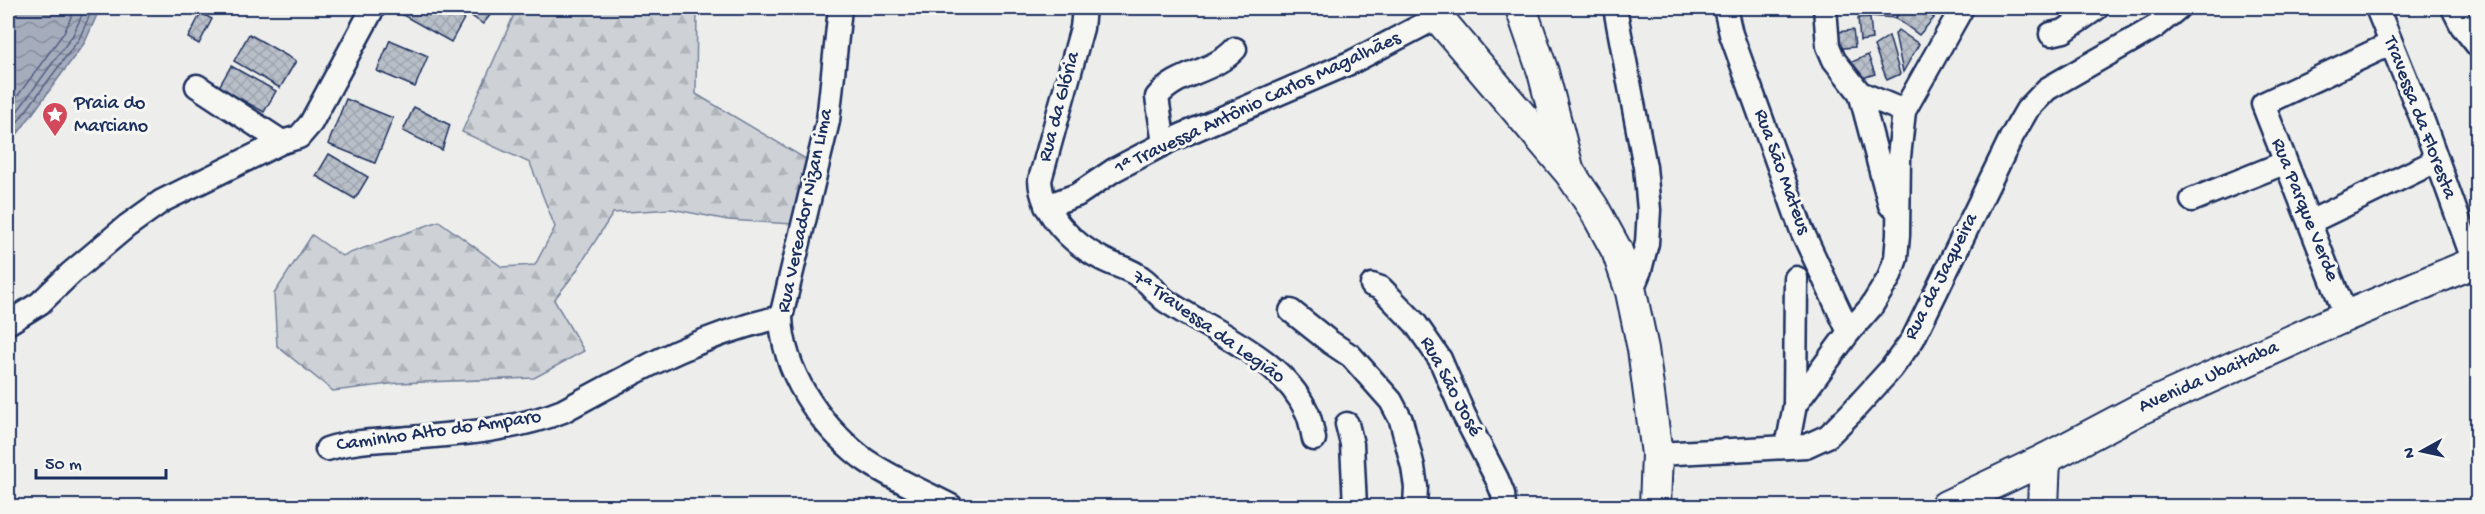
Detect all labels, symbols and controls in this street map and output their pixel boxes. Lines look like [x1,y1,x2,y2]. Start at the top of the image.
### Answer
street label: 1ª Travessa Antônio Carlos Magalhães [1110,27,1405,181]
street label: Travessa da Floresta [2377,33,2461,203]
street label: Rua da Glória [1034,48,1086,165]
place label: Praia do Marciano [73,93,148,139]
place icon: Praia do Marciano [40,100,70,138]
street label: Rua Vereador Nizan Lima [773,106,839,315]
street label: Rua São Mateus [1748,106,1814,238]
street label: Rua Parque Verde [2265,135,2343,285]
street label: Rua da Jaqueira [1900,209,1984,344]
street label: 7ª Travessa da Legião [1126,266,1289,389]
street label: Rua São José [1414,333,1486,441]
street label: Avenida Ubaitaba [2135,336,2283,419]
street label: Caminho Alto do Amparo [335,406,543,458]
north arrow [2392,421,2452,481]
scale bar [36,442,166,480]
text: N [2400,446,2421,459]
text: 50 m [45,455,82,476]

